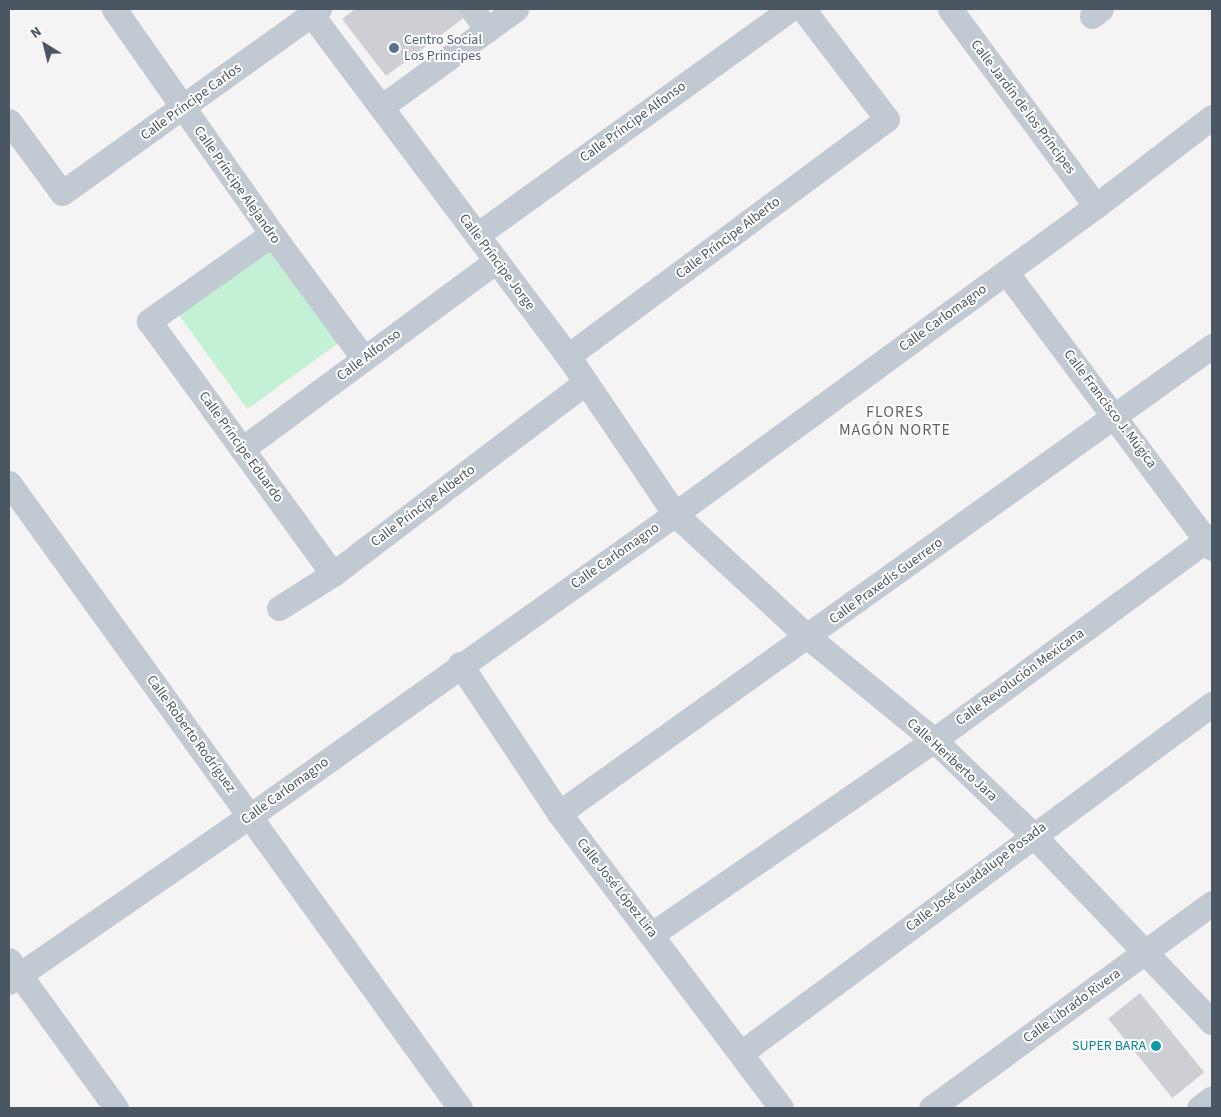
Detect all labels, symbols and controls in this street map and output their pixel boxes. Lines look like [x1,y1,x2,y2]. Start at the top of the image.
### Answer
north arrow [20,20,70,70]
text: N [27,22,46,44]
place label: Centro Social Los Principes [404,32,482,64]
street label: Calle Jardín de los Príncipes [967,37,1079,177]
marker: Centro Social Los Principes [388,42,400,54]
street label: Calle Príncipe Carlos [137,60,245,144]
street label: Calle Príncipe Alfonso [577,78,689,166]
street label: Calle Príncipe Alejandro [190,123,284,247]
street label: Calle Príncipe Alberto [673,193,783,283]
street label: Calle Príncipe Jorge [455,211,539,313]
street label: Calle Carlomagno [896,281,990,355]
street label: Calle Alfonso [334,325,404,385]
street label: Calle Francisco J. Múgica [1060,346,1160,472]
street label: Calle Príncipe Eduardo [195,388,287,506]
district label: FLORES MAGÓN NORTE [838,402,952,440]
street label: Calle Príncipe Alberto [368,461,478,551]
street label: Calle Carlomagno [568,519,662,593]
street label: Calle Praxedis Guerrero [826,534,946,628]
street label: Calle Revolución Mexicana [953,625,1087,729]
street label: Calle Roberto Rodríguez [143,672,239,796]
street label: Calle Heriberto Jara [903,715,1001,805]
street label: Calle Carlomagno [238,754,332,828]
street label: Calle José Guadalupe Posada [902,819,1050,935]
street label: Calle José López Lira [573,835,661,941]
street label: Calle Librado Rivera [1020,965,1124,1047]
place label: SUPER BARA [1072,1038,1146,1054]
marker: SUPER BARA [1150,1040,1162,1052]

